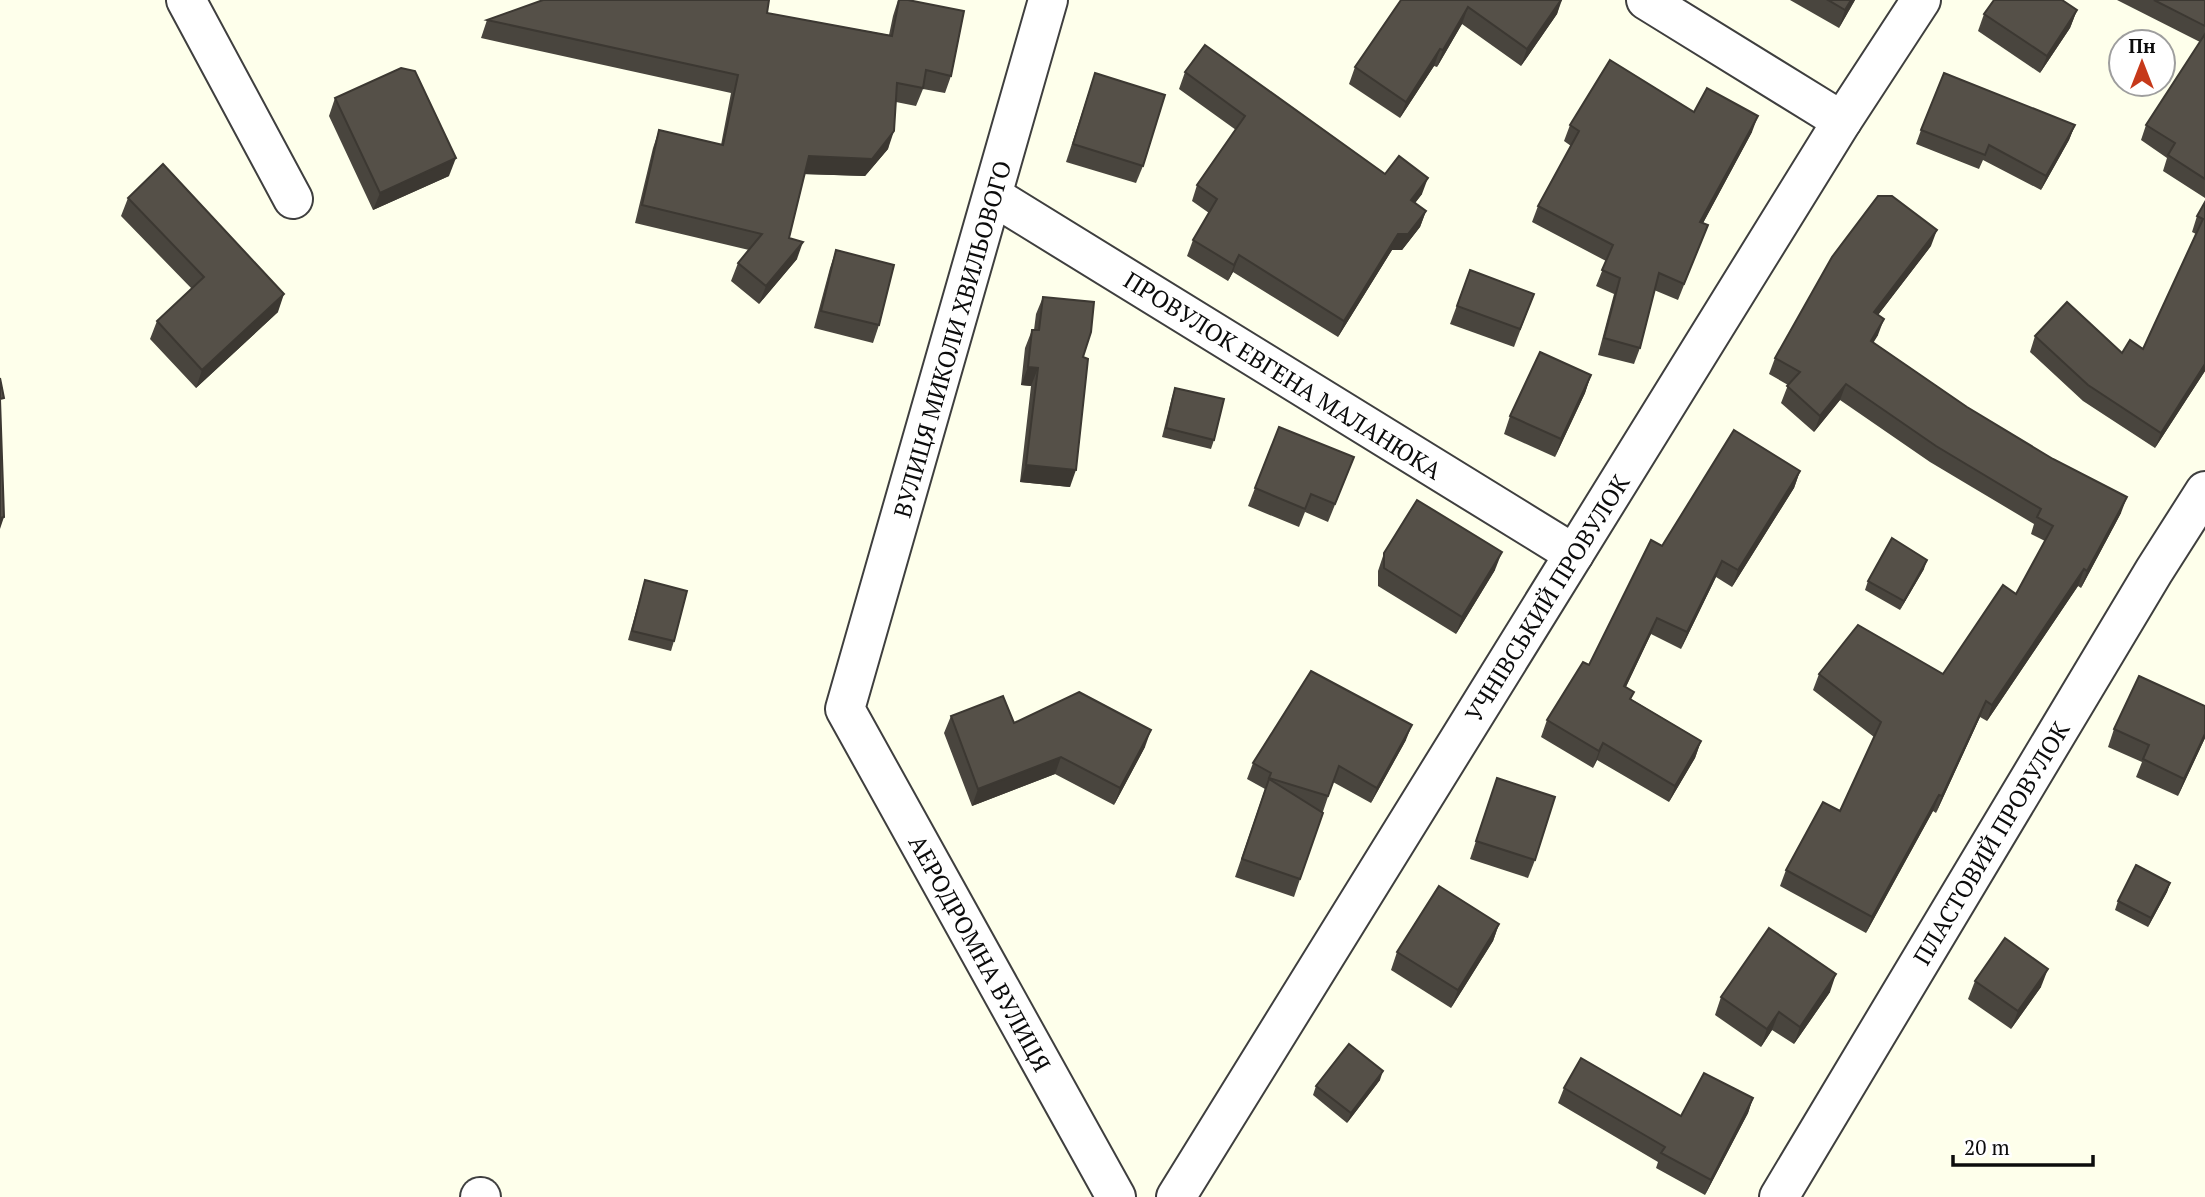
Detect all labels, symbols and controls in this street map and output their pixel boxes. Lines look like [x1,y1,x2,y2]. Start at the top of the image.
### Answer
north arrow [2107,28,2177,98]
text: Пн [2128,33,2156,58]
street label: ВУЛИЦЯ МИКОЛИ ХВИЛЬОВОГО [886,157,1018,521]
street label: ПРОВУЛОК ЕВГЕНА МАЛАНЮКА [1118,264,1448,487]
street label: УЧНІВСЬКИЙ ПРОВУЛОК [1458,468,1637,728]
street label: ПЛАСТОВИЙ ПРОВУЛОК [1906,715,2077,971]
street label: АЕРОДРОМНА ВУЛИЦЯ [902,829,1058,1077]
scale bar [1953,1124,2093,1168]
text: 20 m [1964,1133,2010,1161]

